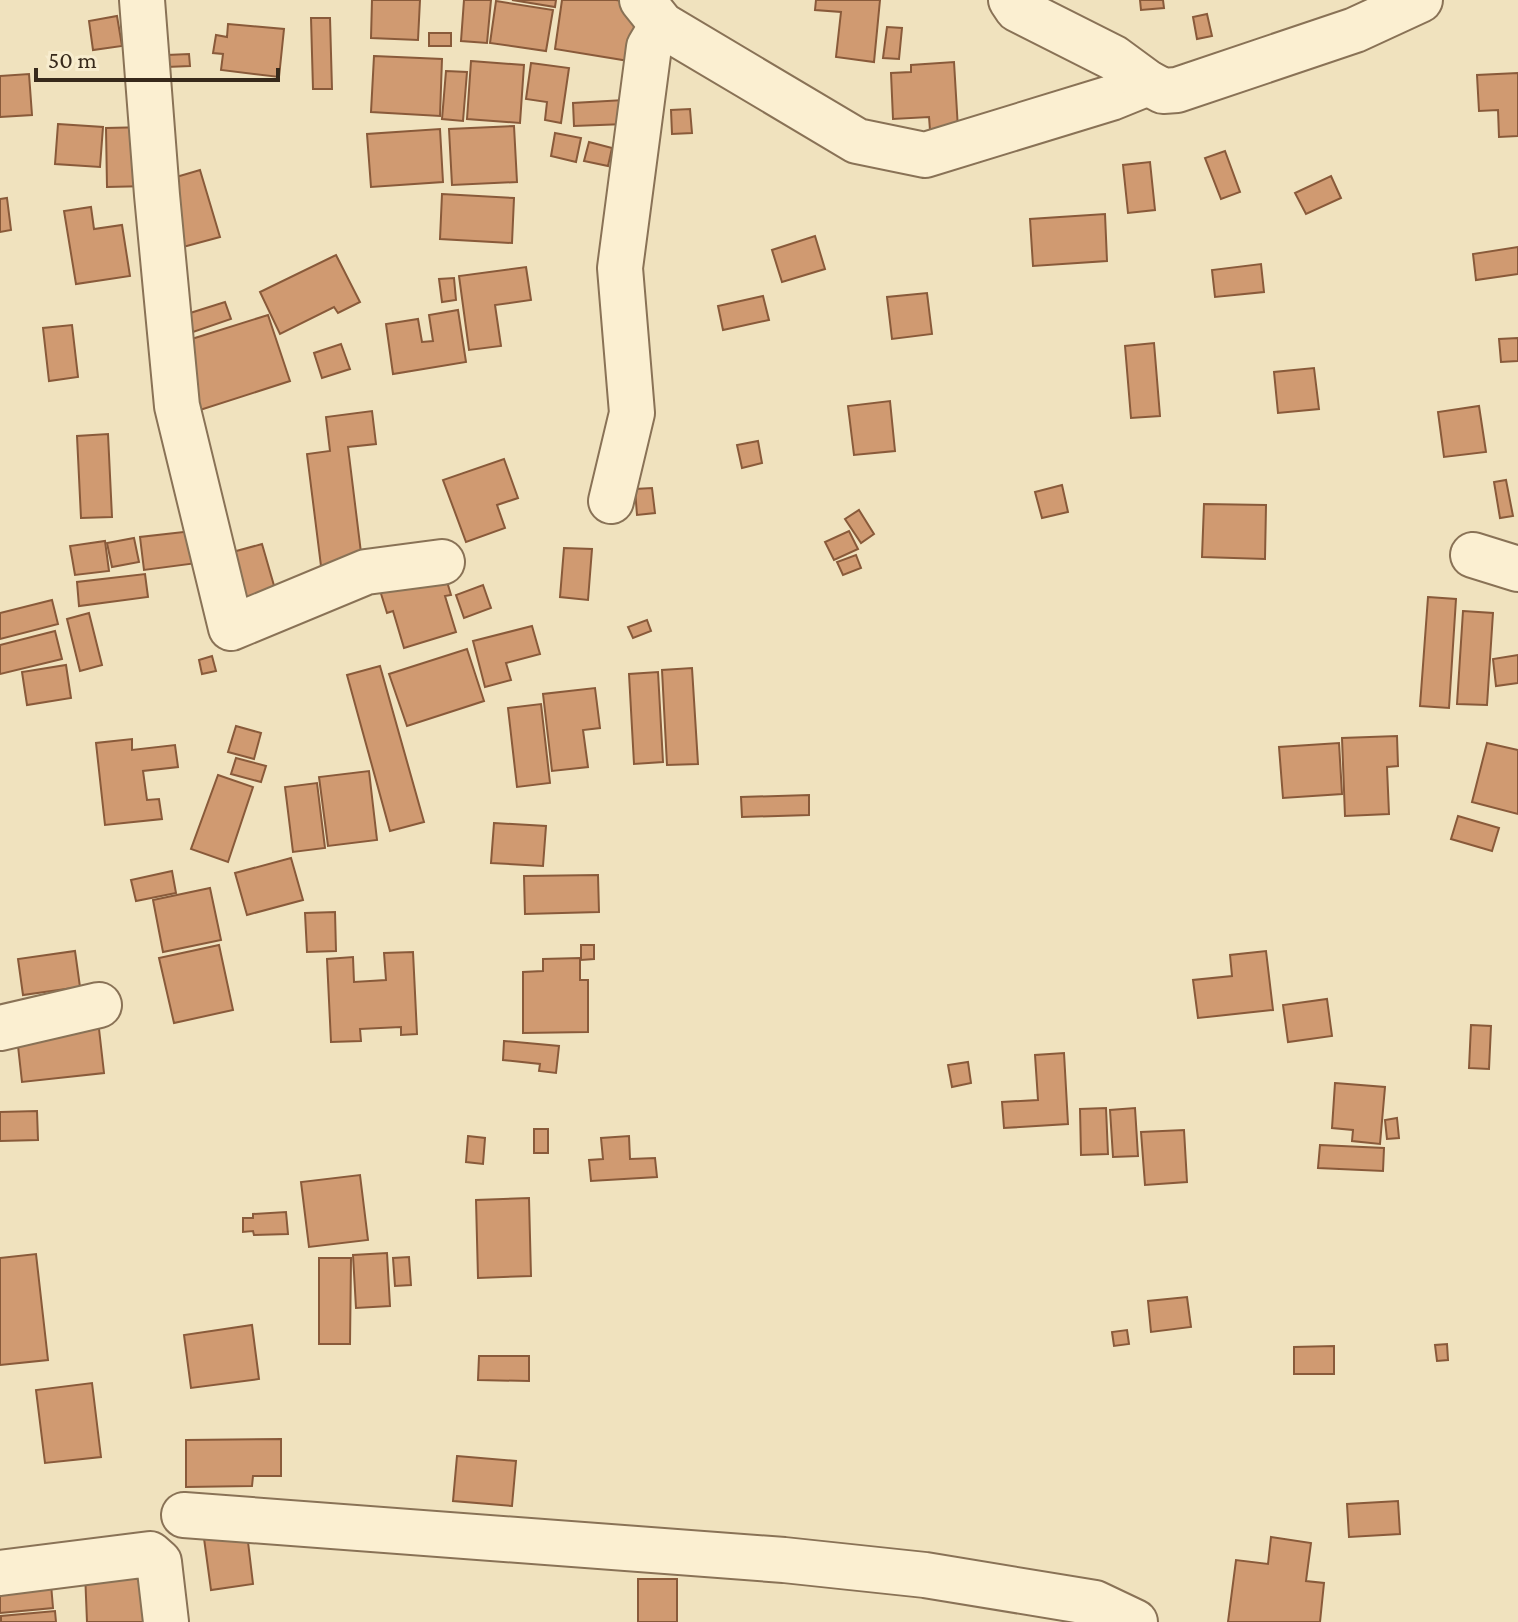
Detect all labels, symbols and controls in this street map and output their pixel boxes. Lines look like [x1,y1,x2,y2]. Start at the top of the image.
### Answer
scale bar [36,32,278,82]
text: 50 m [48,46,97,73]

